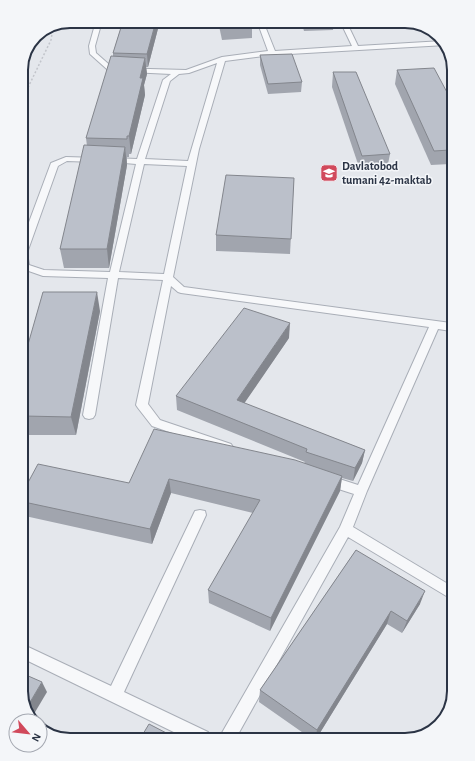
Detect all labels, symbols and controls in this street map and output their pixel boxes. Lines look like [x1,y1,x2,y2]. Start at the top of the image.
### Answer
place label: Davlatobod tumani 42-maktab [342,160,432,186]
school or university icon: Davlatobod tumani 42-maktab [319,163,339,183]
north arrow [8,713,48,753]
text: N [30,731,43,743]

